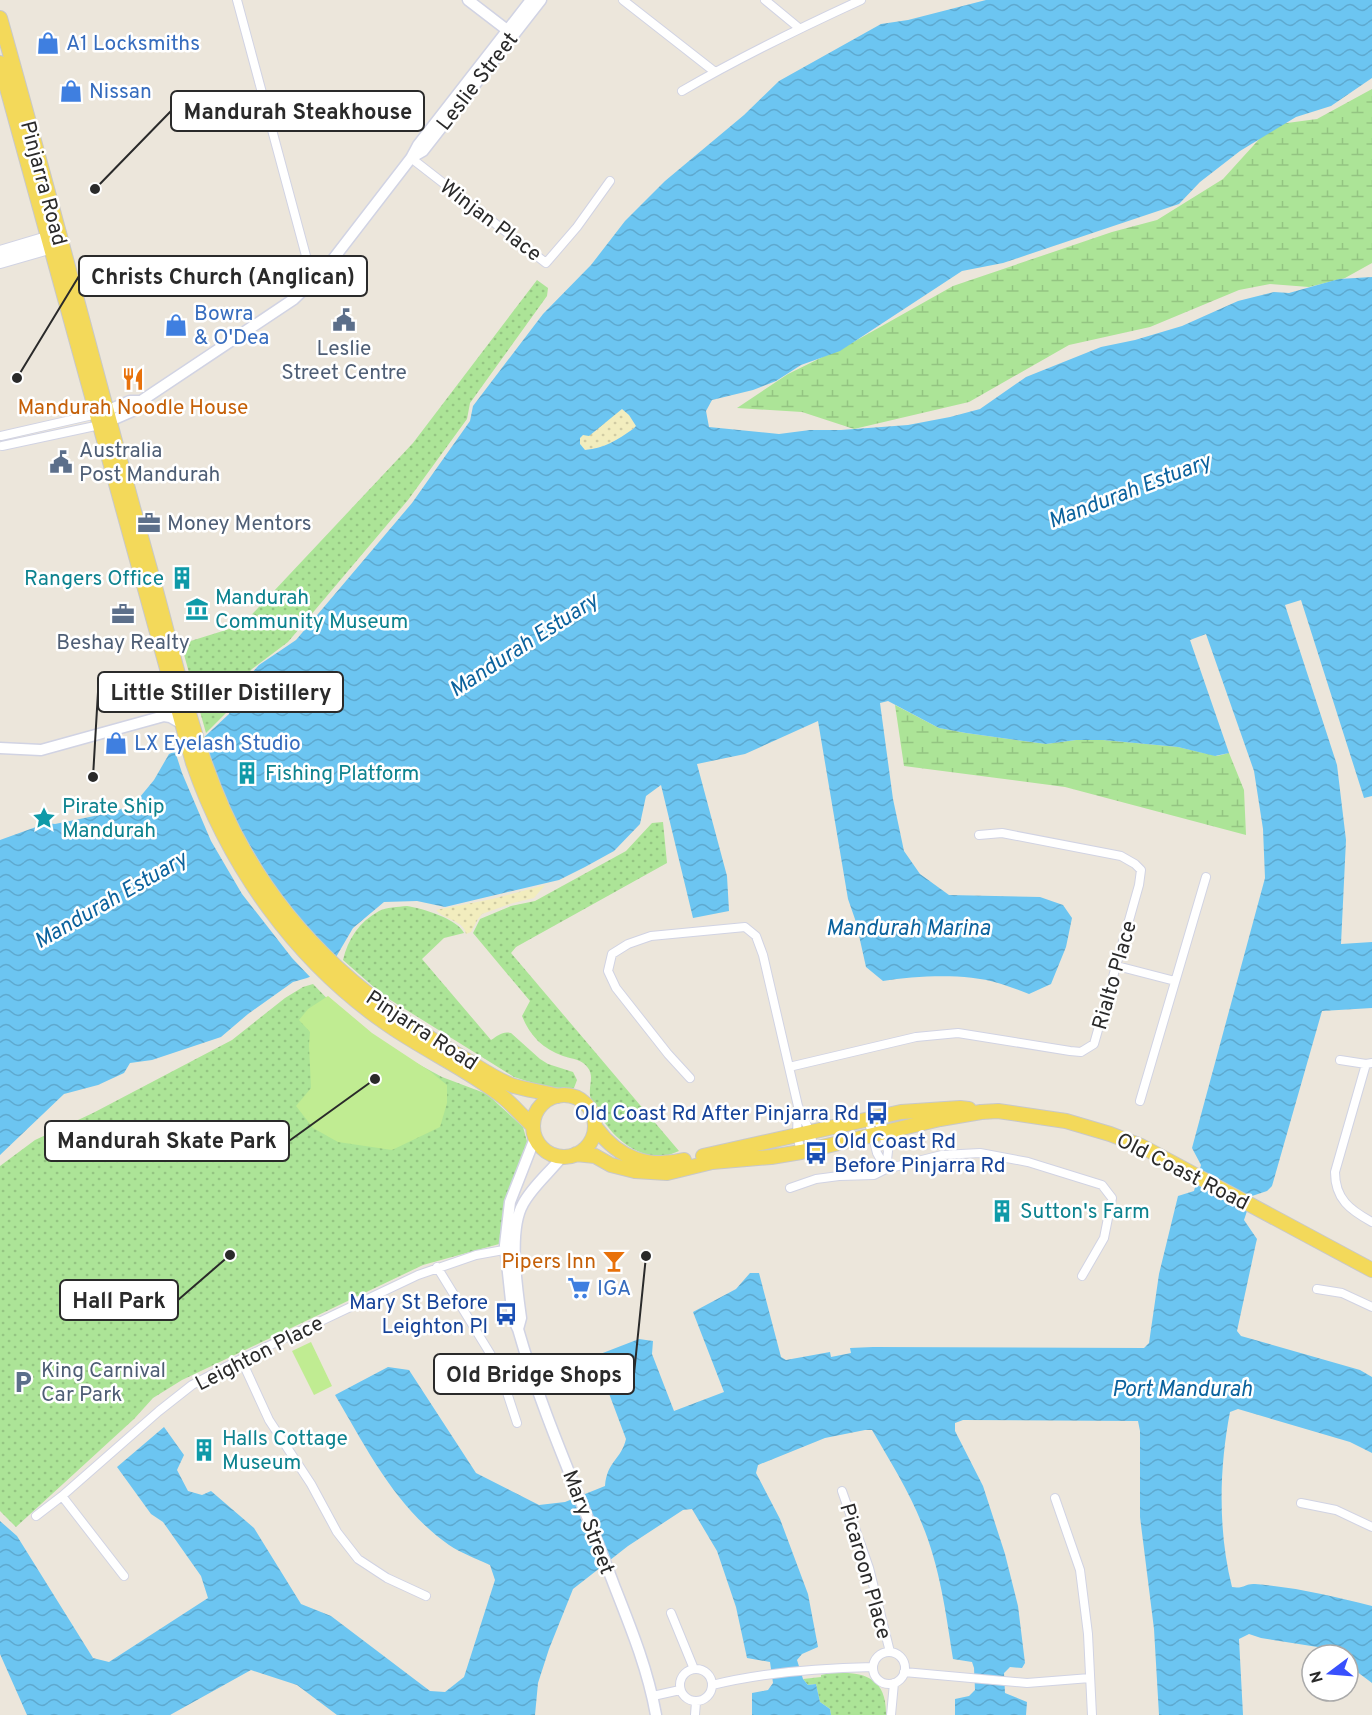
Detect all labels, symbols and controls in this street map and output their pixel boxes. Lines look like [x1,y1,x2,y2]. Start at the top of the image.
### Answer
street label: Leslie Street [431,27,525,137]
shop icon: A1 Locksmiths [35,30,61,56]
place label: A1 Locksmiths [66,31,200,58]
shop icon: Nissan [58,78,84,104]
place label: Nissan [89,79,152,106]
callout: Mandurah Steakhouse [171,91,424,131]
text: Mandurah Steakhouse [184,100,412,127]
street label: Pinjarra Road [13,118,72,249]
street label: Winjan Place [434,174,547,268]
callout: Christs Church (Anglican) [79,256,367,296]
text: Christs Church (Anglican) [91,265,355,292]
place label: Bowra & O'Dea [194,301,269,352]
public building icon: Leslie Street Centre [331,307,357,333]
shop icon: Bowra & O'Dea [163,312,189,338]
place label: Leslie Street Centre [281,336,407,387]
restaurant icon: Mandurah Noodle House [120,366,146,392]
place label: Mandurah Noodle House [18,395,248,422]
place label: Australia Post Mandurah [79,438,220,489]
water label: Mandurah Estuary [1045,448,1217,536]
public building icon: Australia Post Mandurah [48,449,74,475]
office icon: Money Mentors [136,510,162,536]
place label: Money Mentors [167,511,312,538]
building icon: Rangers Office [169,565,195,591]
place label: Rangers Office [24,566,164,593]
place label: Mandurah Community Museum [215,585,408,636]
water label: Mandurah Estuary [445,587,605,704]
museum icon: Mandurah Community Museum [184,596,210,622]
office icon: Beshay Realty [110,601,136,627]
place label: Beshay Realty [56,630,190,657]
callout: Little Stiller Distillery [98,672,343,712]
text: Little Stiller Distillery [110,681,332,708]
shop icon: LX Eyelash Studio [103,730,129,756]
place label: LX Eyelash Studio [134,731,301,758]
building icon: Fishing Platform [234,760,260,786]
place label: Fishing Platform [265,761,419,788]
place label: Pirate Ship Mandurah [62,794,165,845]
place icon: Pirate Ship Mandurah [31,805,57,831]
water label: Mandurah Estuary [30,846,194,956]
water label: Mandurah Marina [826,916,991,943]
street label: Rialto Place [1087,918,1144,1033]
street label: Pinjarra Road [360,985,482,1077]
bus stop icon: Old Coast Rd After Pinjarra Rd [864,1100,890,1126]
place label: Old Coast Rd After Pinjarra Rd [575,1101,859,1128]
callout: Mandurah Skate Park [45,1121,289,1161]
street label: Old Coast Road [1111,1127,1253,1217]
text: Mandurah Skate Park [57,1129,277,1156]
place label: Old Coast Rd Before Pinjarra Rd [834,1129,1006,1180]
bus stop icon: Old Coast Rd Before Pinjarra Rd [803,1140,829,1166]
building icon: Sutton's Farm [989,1198,1015,1224]
place label: Sutton's Farm [1020,1199,1150,1226]
bar icon: Pipers Inn [601,1248,627,1274]
place label: Pipers Inn [501,1249,596,1276]
supermarket icon: IGA [566,1275,592,1301]
place label: IGA [597,1276,631,1303]
callout: Hall Park [60,1280,178,1320]
text: Hall Park [72,1289,166,1316]
place label: Mary St Before Leighton Pl [349,1290,488,1341]
bus stop icon: Mary St Before Leighton Pl [493,1301,519,1327]
street label: Leighton Place [191,1311,328,1398]
callout: Old Bridge Shops [434,1354,634,1394]
place label: King Carnival Car Park [41,1358,166,1409]
text: Old Bridge Shops [446,1363,622,1390]
parking icon: King Carnival Car Park [10,1369,36,1395]
water label: Port Mandurah [1112,1377,1252,1404]
place label: Halls Cottage Museum [222,1426,348,1477]
building icon: Halls Cottage Museum [191,1437,217,1463]
street label: Mary Street [555,1466,620,1579]
street label: Picaroon Place [832,1500,897,1643]
north arrow [1300,1643,1360,1703]
text: N [1306,1668,1329,1685]

